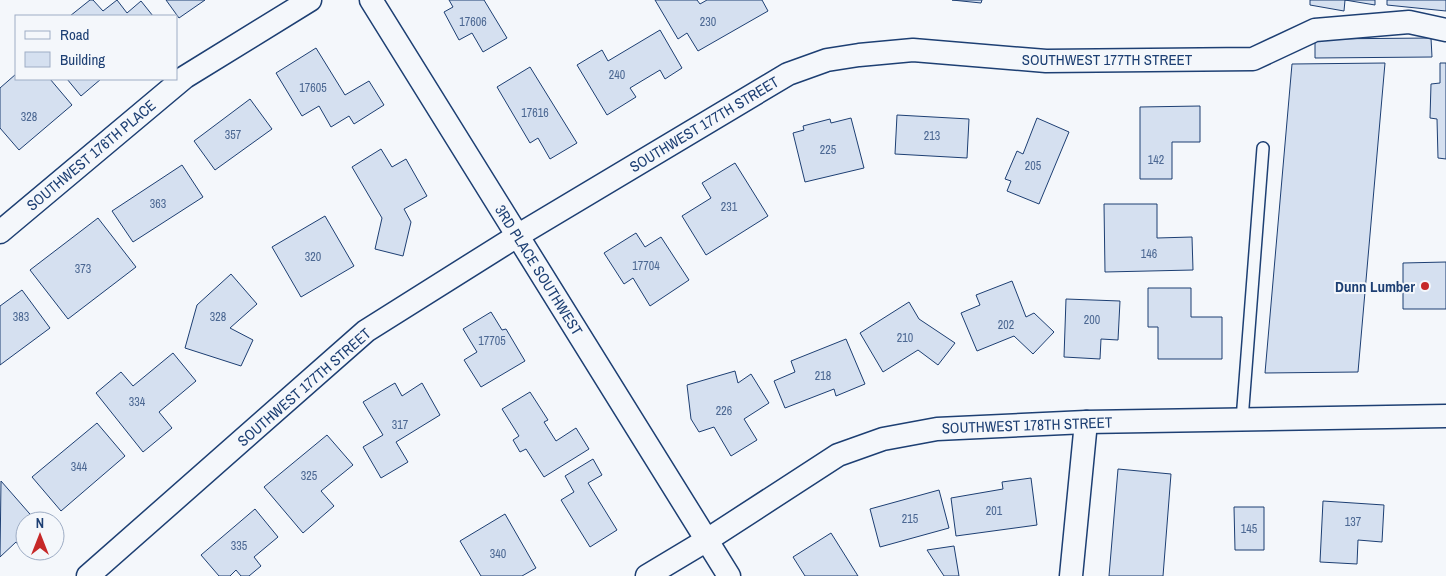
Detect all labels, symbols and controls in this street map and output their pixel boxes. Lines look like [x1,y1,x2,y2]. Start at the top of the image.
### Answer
house number: 17606 [459,14,487,30]
house number: 230 [700,14,716,30]
legend [15,15,178,80]
text: Road [60,24,89,45]
text: Building [60,49,105,70]
street label: SOUTHWEST 177TH STREET [1022,49,1193,70]
house number: 240 [609,67,625,83]
street label: SOUTHWEST 177TH STREET [625,71,783,177]
house number: 17605 [299,80,327,96]
street label: SOUTHWEST 176TH PLACE [22,95,160,215]
house number: 17616 [521,105,549,121]
house number: 328 [21,109,37,125]
house number: 357 [225,127,242,143]
house number: 213 [924,128,940,144]
house number: 225 [820,142,837,158]
house number: 142 [1148,152,1164,168]
house number: 205 [1025,158,1042,174]
house number: 363 [150,196,166,212]
house number: 231 [721,199,738,215]
street label: 3RD PLACE SOUTHWEST [490,201,588,340]
house number: 146 [1141,246,1157,262]
house number: 320 [305,249,321,265]
house number: 17704 [632,258,660,274]
house number: 373 [75,261,91,277]
place label: Dunn Lumber [1335,276,1415,297]
marker: Dunn Lumber [1419,280,1431,292]
house number: 383 [13,309,29,325]
house number: 328 [210,309,226,325]
house number: 200 [1084,312,1100,328]
house number: 202 [998,317,1014,333]
street label: SOUTHWEST 177TH STREET [233,323,376,451]
house number: 210 [897,330,913,346]
house number: 17705 [478,333,506,349]
house number: 218 [815,368,831,384]
house number: 334 [129,394,146,410]
house number: 226 [716,403,732,419]
street label: SOUTHWEST 178TH STREET [941,412,1113,438]
house number: 317 [392,417,409,433]
house number: 344 [71,459,88,475]
house number: 325 [301,468,318,484]
house number: 201 [986,503,1003,519]
north arrow [15,511,65,561]
house number: 215 [902,511,919,527]
text: N [36,514,44,532]
house number: 137 [1345,514,1362,530]
house number: 145 [1241,521,1258,537]
house number: 335 [231,538,248,554]
house number: 340 [490,546,506,562]

